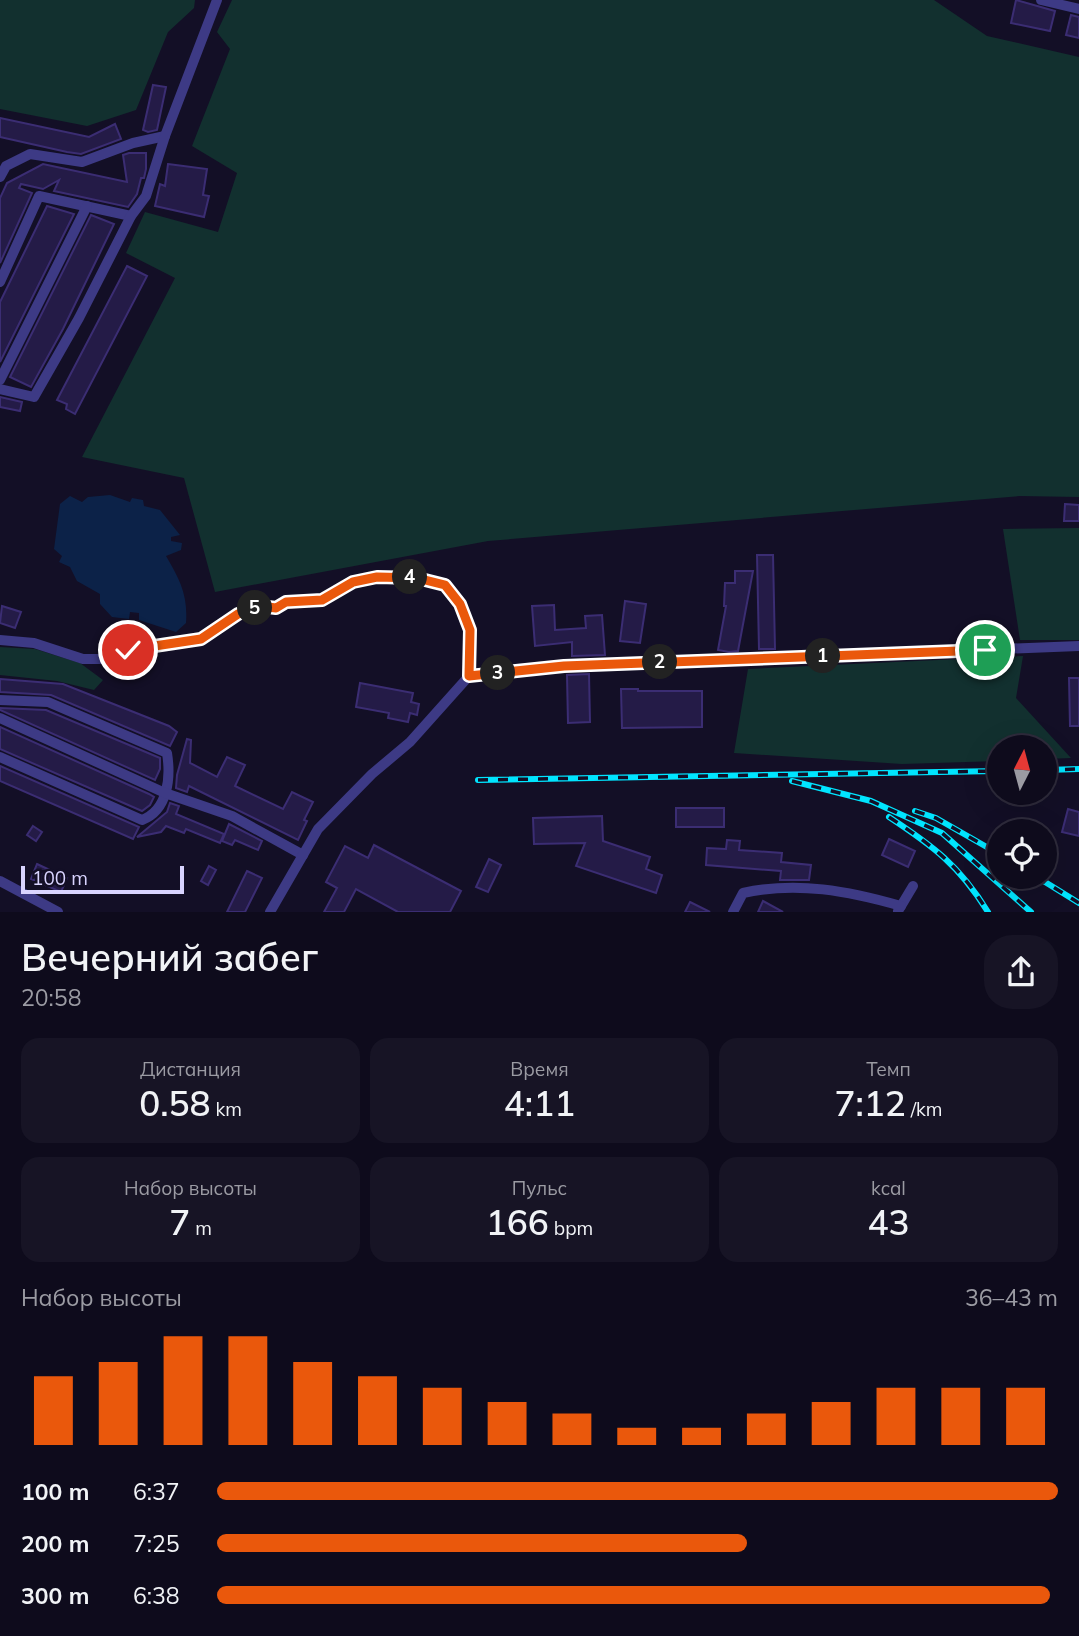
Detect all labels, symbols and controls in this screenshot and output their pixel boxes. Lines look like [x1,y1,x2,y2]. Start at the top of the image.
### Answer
pin: 4 [392,560,428,594]
text: 4 [404,564,415,588]
pin: 5 [238,590,272,626]
text: 5 [249,595,260,619]
pin [98,620,158,680]
pin [955,620,1015,680]
icon: check [109,631,147,669]
icon: arrive [966,631,1004,669]
pin: 1 [806,638,840,674]
text: 1 [817,643,828,667]
pin: 2 [642,644,678,680]
text: 2 [654,649,665,673]
pin: 3 [480,656,516,690]
text: 3 [492,660,503,684]
north arrow [987,735,1057,805]
map controls [987,735,1057,889]
button: locate [987,819,1057,889]
scale bar [21,862,184,894]
text: 100 m [32,866,88,890]
text: Вечерний забег [21,933,318,981]
button: share [984,935,1058,1009]
text: 20:58 [21,983,81,1012]
text: Дистанция [140,1057,241,1081]
text: Время [510,1057,569,1081]
text: Темп [866,1057,911,1081]
text: 0.58 [139,1081,210,1125]
text: 4:11 [504,1081,575,1125]
text: 7:12 [834,1081,906,1125]
text: km [210,1097,242,1121]
text: /km [906,1097,943,1121]
text: Набор высоты [124,1176,257,1200]
text: Пульс [512,1176,567,1200]
text: kcal [871,1176,906,1200]
text: 7 [169,1200,190,1244]
text: 166 [486,1200,549,1244]
text: 43 [867,1200,910,1244]
text: m [190,1216,212,1240]
text: bpm [549,1216,593,1240]
text: Набор высоты [21,1283,182,1312]
text: 36–43 m [965,1283,1058,1312]
text: 100 m [21,1477,89,1506]
text: 6:37 [133,1477,180,1506]
text: 200 m [21,1529,89,1558]
text: 7:25 [133,1529,180,1558]
text: 300 m [21,1581,89,1610]
text: 6:38 [133,1581,180,1610]

